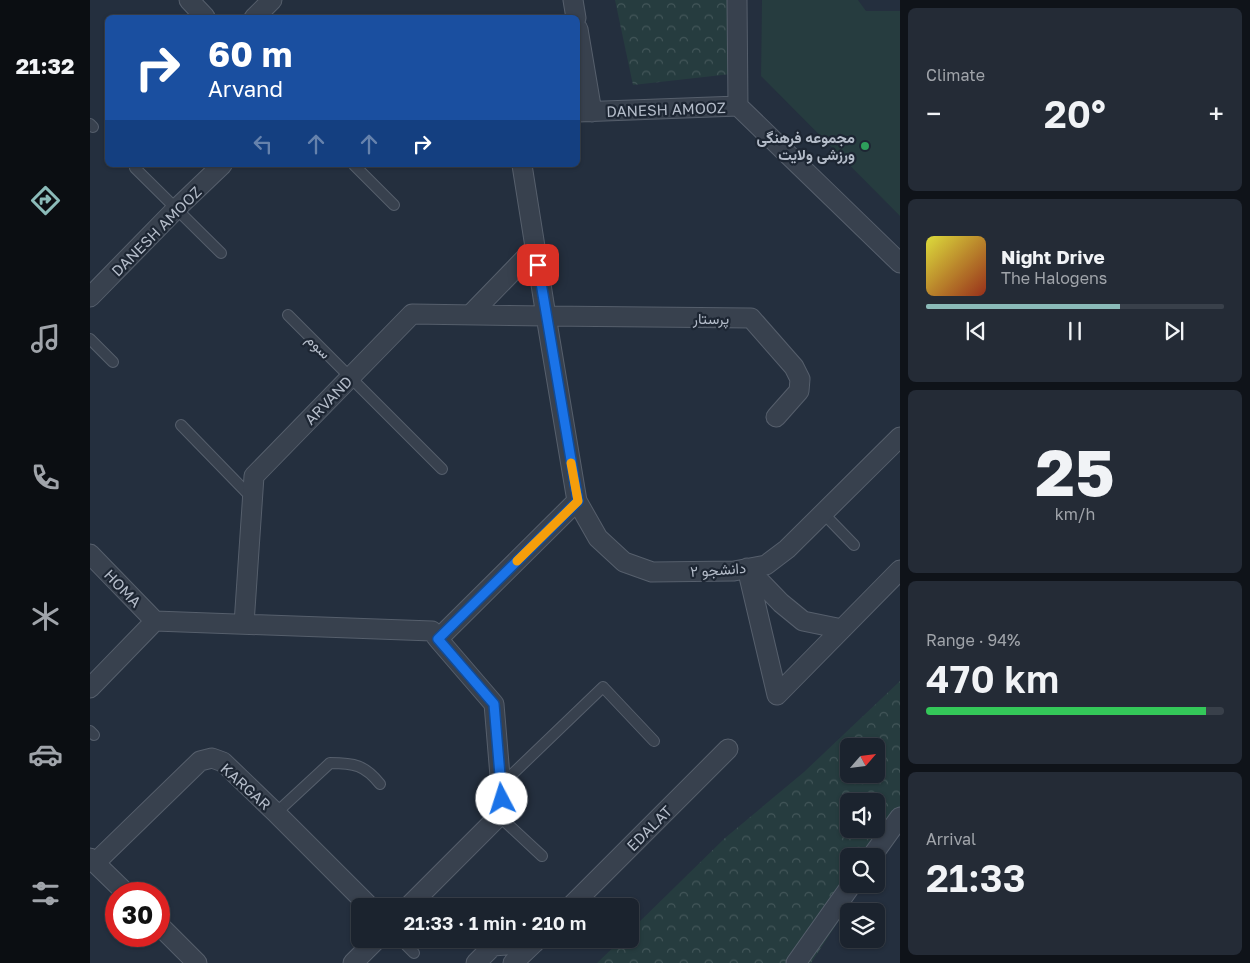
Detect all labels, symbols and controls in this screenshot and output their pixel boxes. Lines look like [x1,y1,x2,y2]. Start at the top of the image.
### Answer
text: 60 m [208,33,292,75]
icon: right [125,35,190,100]
text: 21:32 [16,52,74,79]
text: Climate [926,65,985,85]
text: Arvand [208,75,283,102]
text: 20° [1044,91,1106,136]
text: − [926,97,941,130]
text: + [1209,97,1224,130]
street label: DANESH AMOOZ [606,98,726,120]
place label: مجموعه فرهنگی ورزشی ولایت [757,128,855,164]
icon: left [249,130,277,158]
icon: ahead [302,130,330,158]
icon: ahead [355,130,383,158]
icon: right [408,130,436,158]
marker: مجموعه فرهنگی ورزشی ولایت [859,140,871,152]
street label: DANESH AMOOZ [107,182,205,280]
icon: directions [28,183,63,218]
pin [517,244,559,286]
text: Night Drive [1001,245,1105,268]
icon: arrive [524,251,552,279]
text: The Halogens [1001,268,1107,288]
street label: پرستار [692,309,729,329]
icon: previous [962,317,990,345]
icon: pause [1061,317,1089,345]
icon: next [1160,317,1188,345]
icon: music [28,321,63,356]
street label: سوم [302,330,335,364]
street label: ARVAND [300,372,356,428]
text: 25 [1035,432,1115,510]
icon: phone [28,460,63,495]
text: km/h [1055,504,1095,524]
street label: دانشجو ۲ [689,558,747,581]
street label: HOMA [101,565,145,611]
icon: climate [28,599,63,634]
text: Range · 94% [926,630,1020,650]
text: 470 km [926,656,1059,701]
icon: car [28,737,63,772]
north arrow [840,738,885,782]
map controls [840,738,885,948]
street label: KARGAR [217,759,275,813]
position arrow [475,772,527,824]
button: sound [840,793,885,838]
street label: EDALAT [623,802,675,854]
text: Arrival [926,829,976,849]
button: search [840,848,885,893]
text: 21:33 [926,855,1026,900]
icon: filters [28,876,63,911]
speed limit sign: 30 [105,882,170,947]
button: layers [840,903,885,948]
text: 21:33 · 1 min · 210 m [404,911,586,934]

